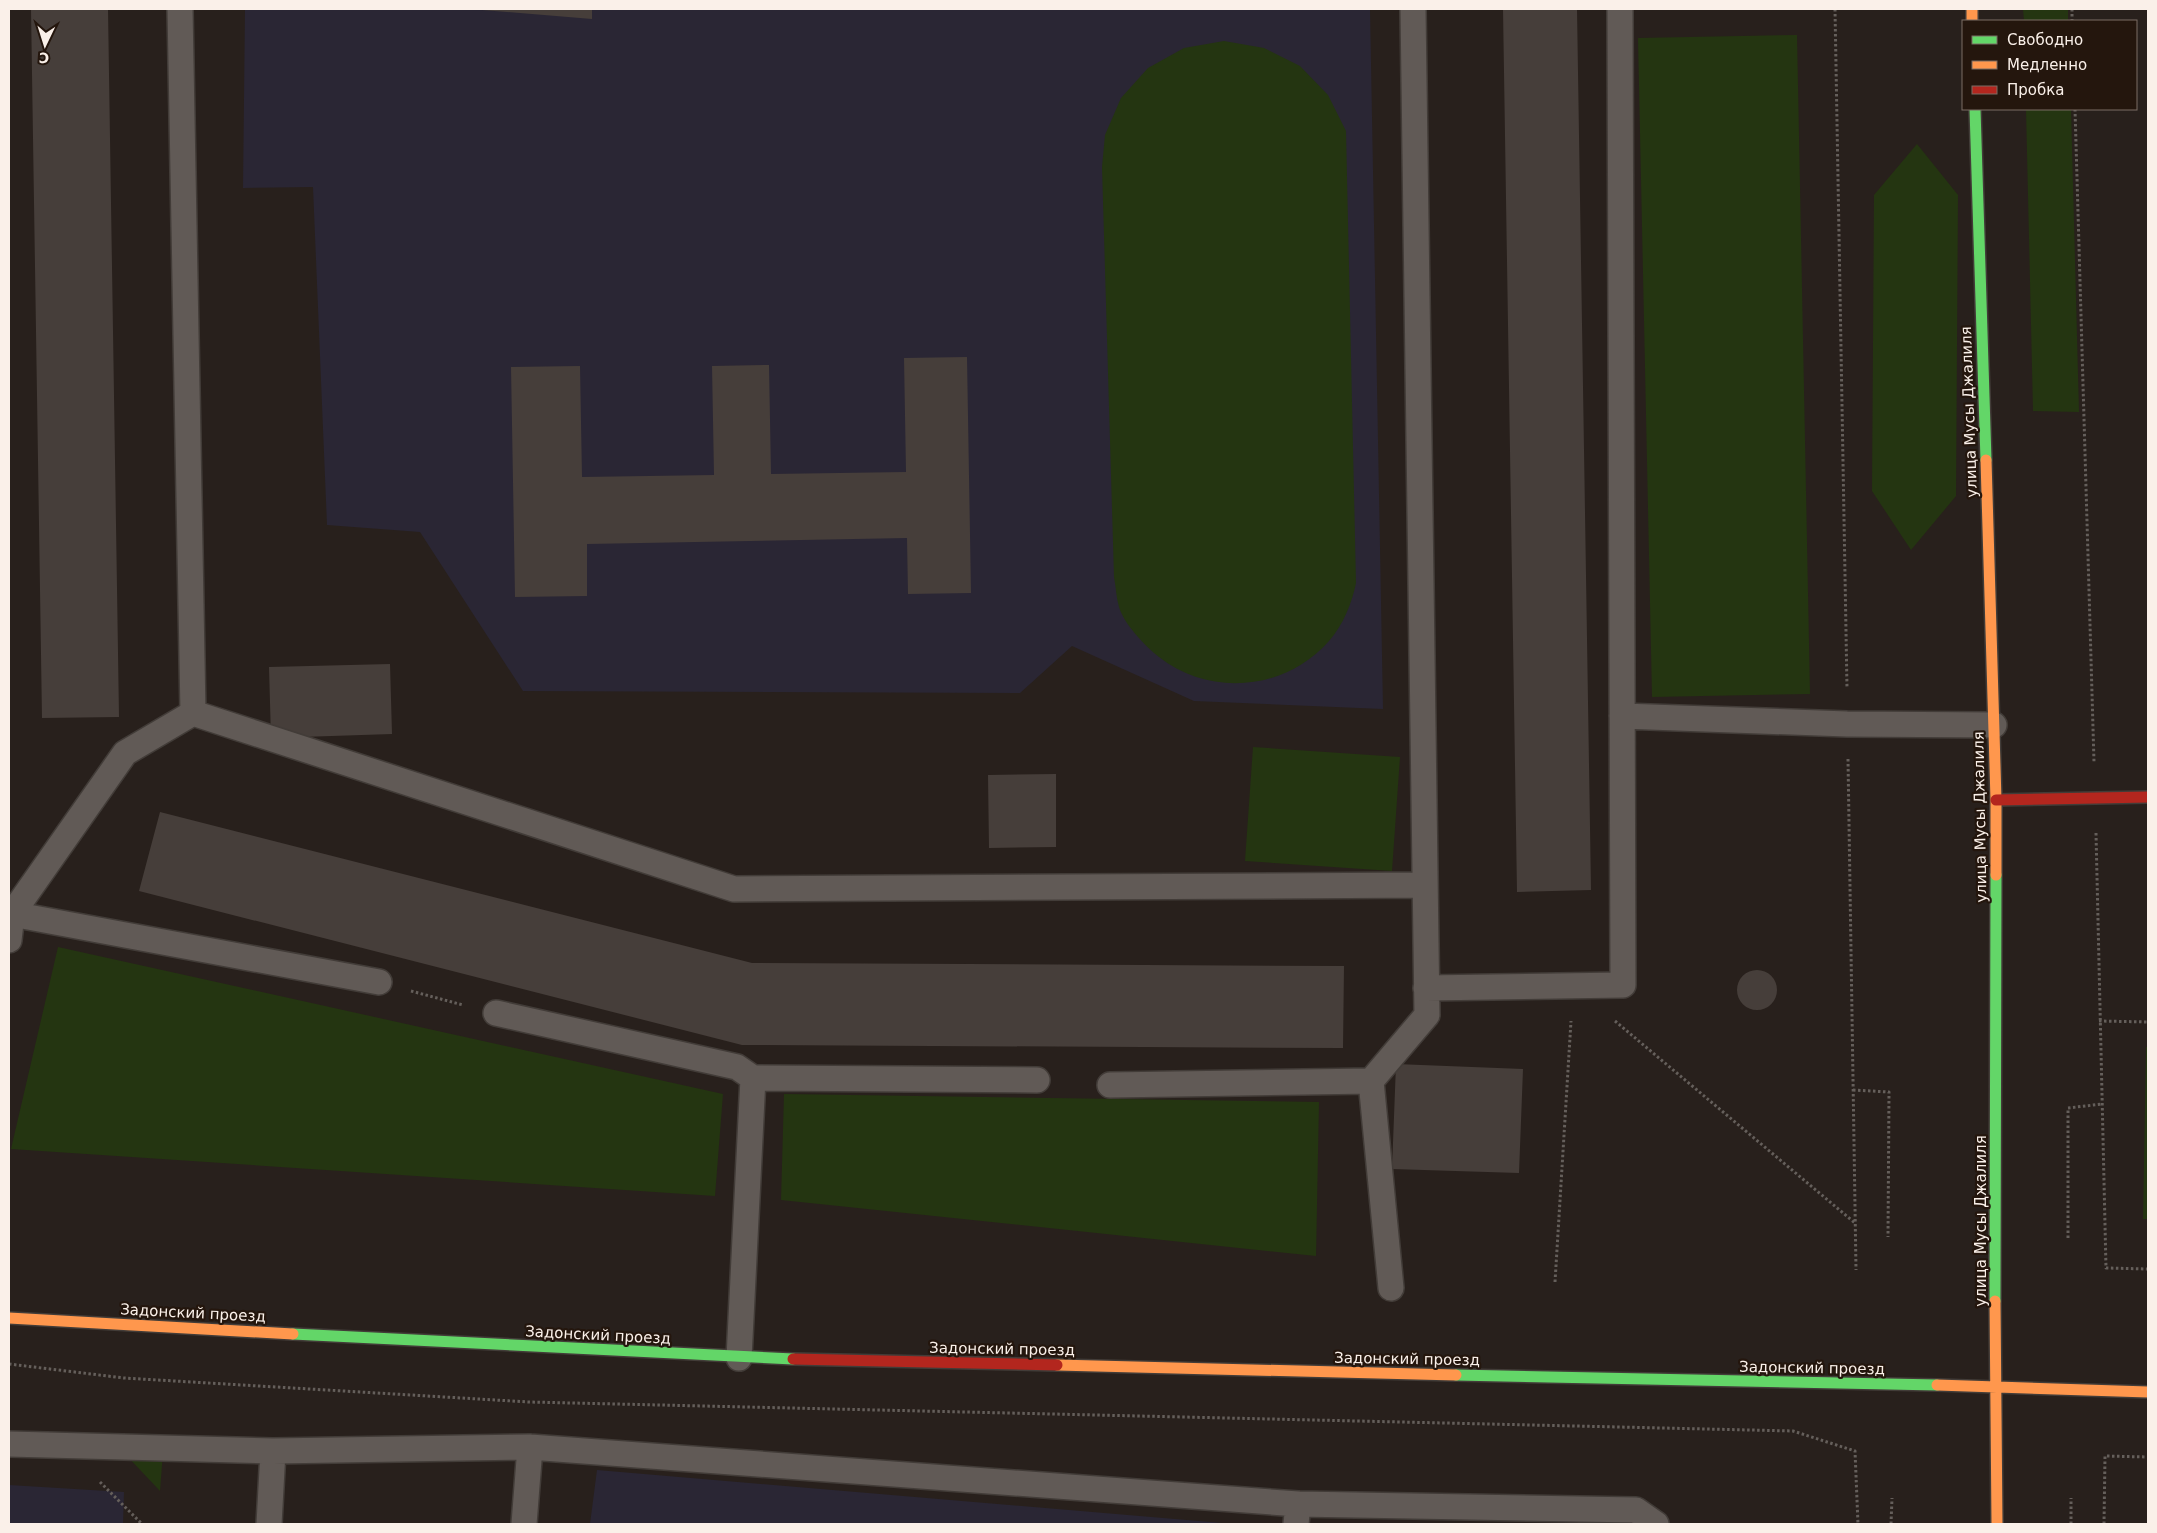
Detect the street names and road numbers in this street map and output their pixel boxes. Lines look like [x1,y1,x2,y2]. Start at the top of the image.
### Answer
street label: улица Мусы Джалиля [1957,326,1981,498]
street label: улица Мусы Джалиля [1970,731,1990,903]
street label: улица Мусы Джалиля [1972,1135,1990,1307]
street label: Задонский проезд [120,1300,266,1326]
street label: Задонский проезд [525,1322,671,1348]
street label: Задонский проезд [929,1339,1075,1359]
street label: Задонский проезд [1334,1349,1480,1369]
street label: Задонский проезд [1739,1358,1885,1378]

